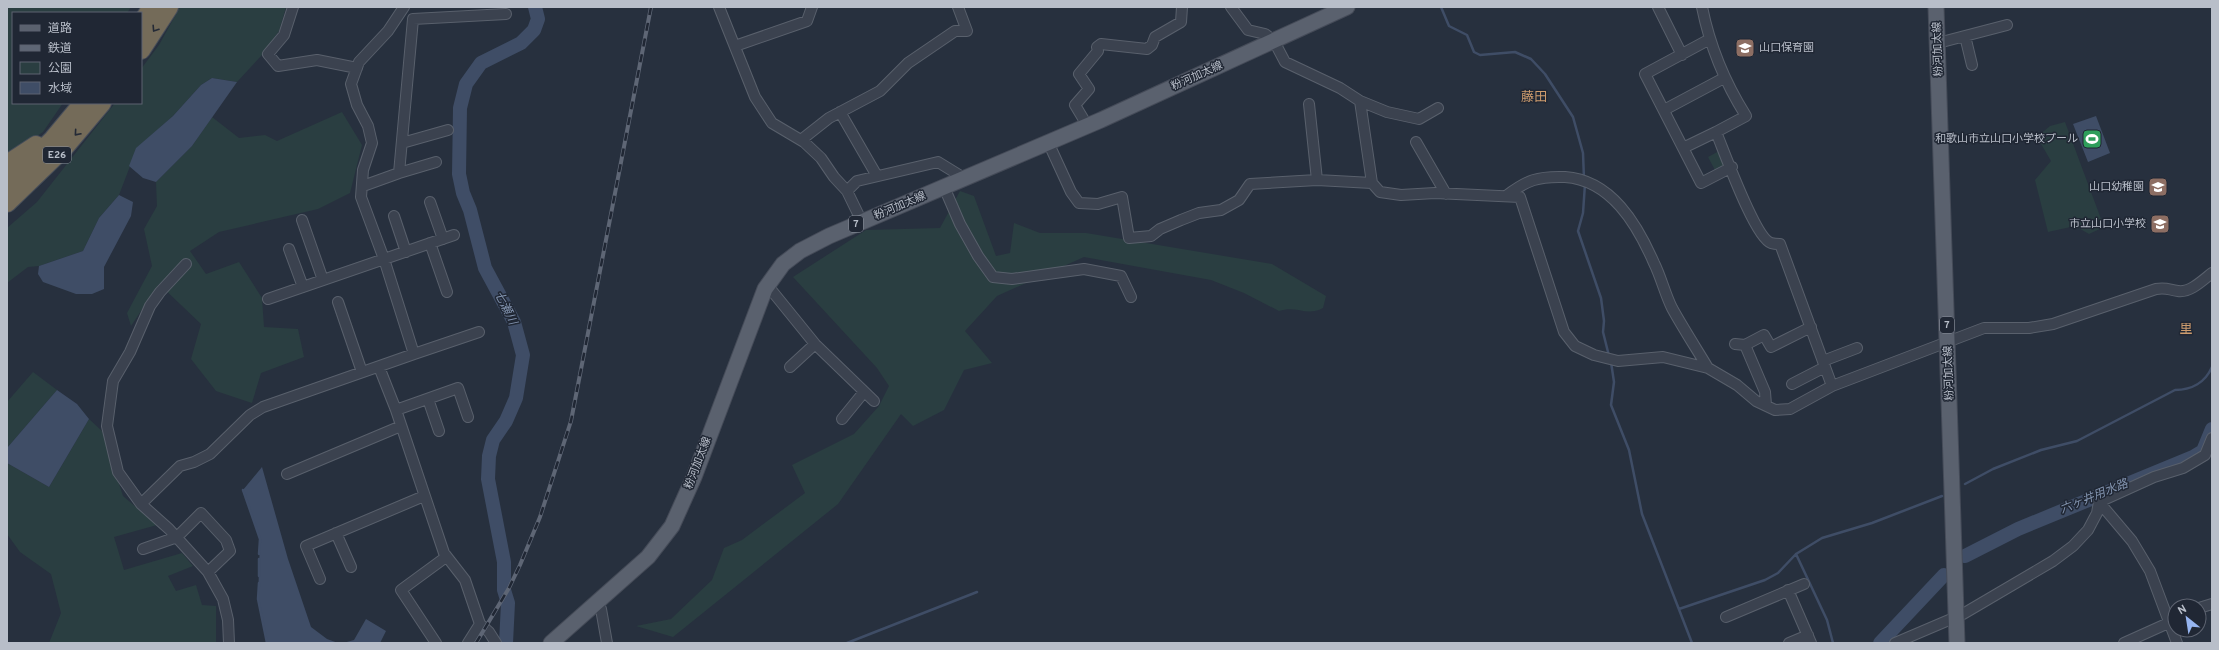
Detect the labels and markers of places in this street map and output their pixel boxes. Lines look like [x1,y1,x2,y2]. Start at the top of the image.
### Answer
school or university icon: 山口保育園 [1734,37,1756,59]
place label: 山口保育園 [1759,41,1814,55]
sports icon: 和歌山市立山口小学校プール [2081,128,2103,150]
place label: 和歌山市立山口小学校プール [1935,132,2078,146]
school or university icon: 山口幼稚園 [2147,176,2169,198]
place label: 山口幼稚園 [2089,180,2144,194]
school or university icon: 市立山口小学校 [2149,213,2171,235]
place label: 市立山口小学校 [2069,217,2146,231]

